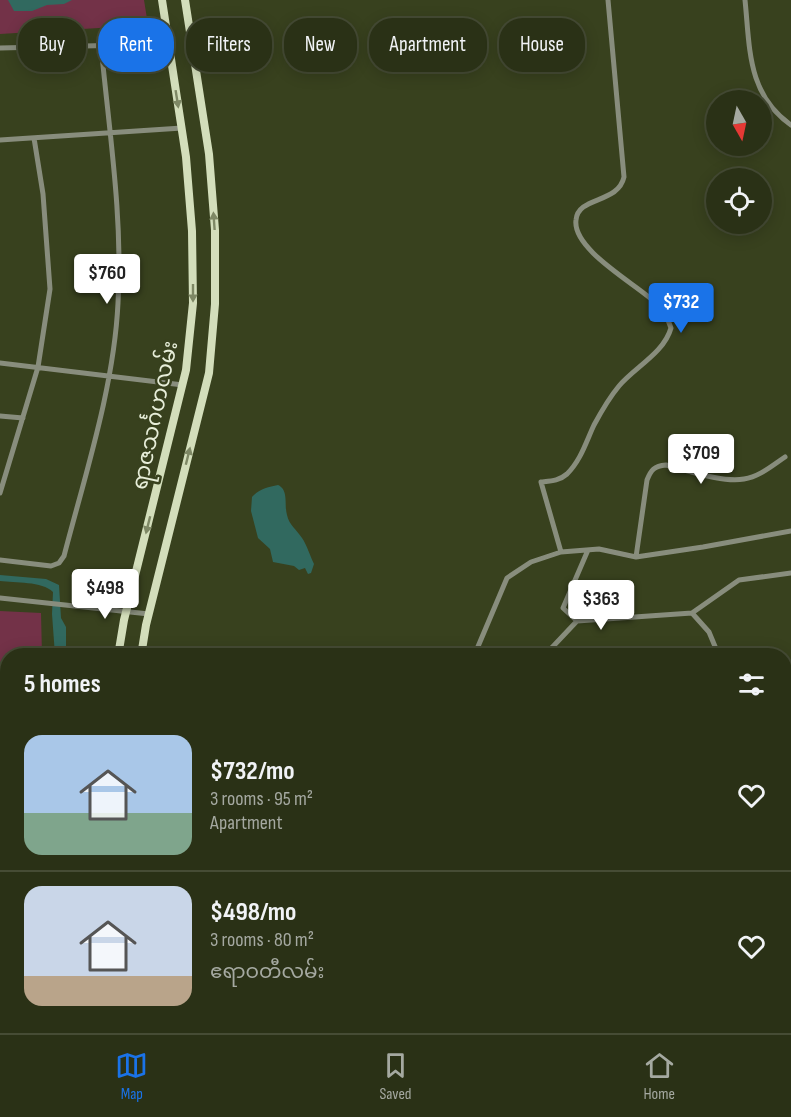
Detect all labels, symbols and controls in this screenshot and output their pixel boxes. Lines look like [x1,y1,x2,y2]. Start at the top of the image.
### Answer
chip: Buy [18,18,86,72]
chip: Rent [98,18,174,72]
chip: Filters [186,18,272,72]
chip: New [284,18,357,72]
chip: Apartment [369,18,487,72]
chip: House [499,18,585,72]
one-way arrow [173,90,182,109]
north arrow [706,90,772,156]
map controls [706,90,772,234]
button: locate [706,168,772,234]
one-way arrow [210,212,219,231]
pin: $760 [71,254,143,305]
text: $760 [88,261,126,285]
pin: $732 [645,283,717,334]
one-way arrow [188,284,198,303]
text: $732 [663,290,699,314]
street label: ရာဇသင်္ဂဟလမ်း [124,338,187,493]
pin: $709 [665,434,737,485]
text: $709 [682,441,720,465]
one-way arrow [184,446,194,465]
one-way arrow [142,516,152,534]
pin: $498 [69,569,141,620]
text: $498 [86,576,124,600]
pin: $363 [565,580,637,631]
text: $363 [582,587,620,611]
icon: filters [735,668,768,701]
text: 5 homes [24,669,101,700]
text: $732/mo [210,756,295,787]
icon: home [72,759,144,831]
icon: heart [735,779,768,812]
text: 3 rooms · 95 m² [210,787,313,811]
text: Apartment [210,811,283,835]
text: $498/mo [210,897,296,928]
icon: home [72,910,144,982]
text: 3 rooms · 80 m² [210,928,314,952]
icon: heart [735,930,768,963]
text: ဧရာဝတီလမ်း [210,960,324,984]
tab: Map [115,1049,148,1104]
tab: Saved [379,1049,412,1104]
tab: Home [643,1049,676,1104]

